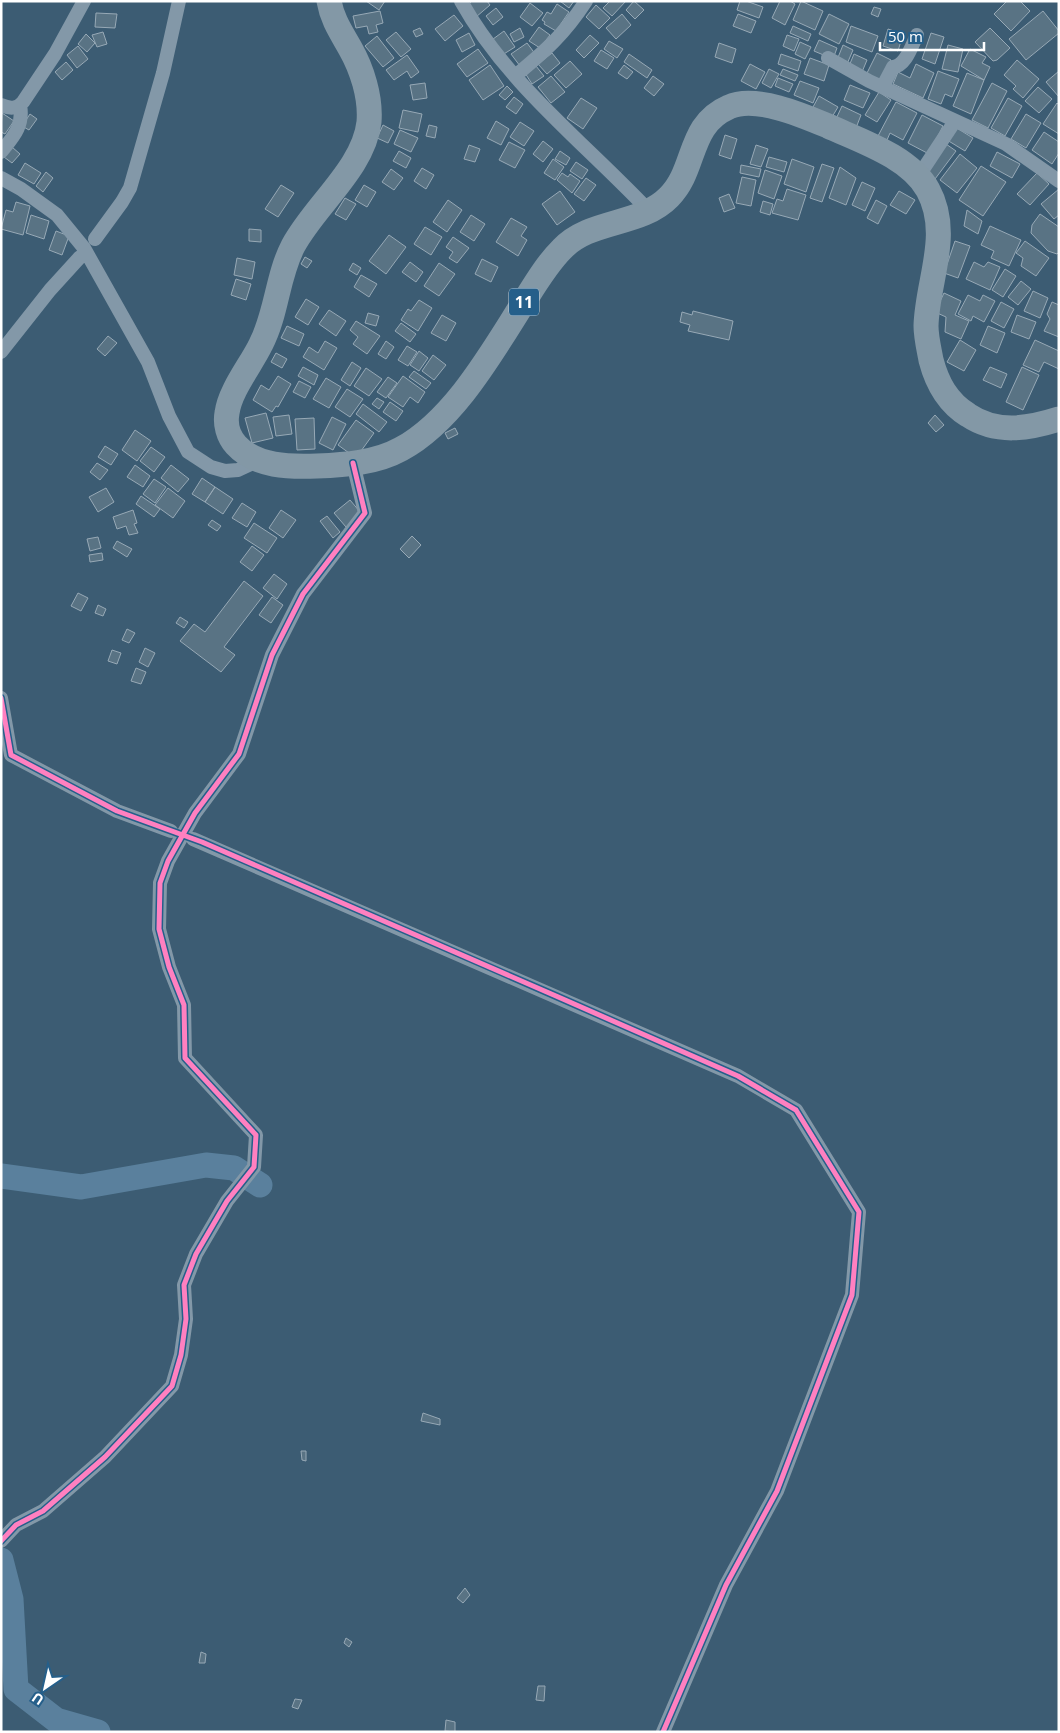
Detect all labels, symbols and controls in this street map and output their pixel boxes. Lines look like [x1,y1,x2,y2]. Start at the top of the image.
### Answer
scale bar [880,20,984,52]
text: 50 m [888,26,923,46]
road number: 11 [509,288,539,316]
north arrow [20,1663,70,1713]
text: U [28,1688,47,1710]

